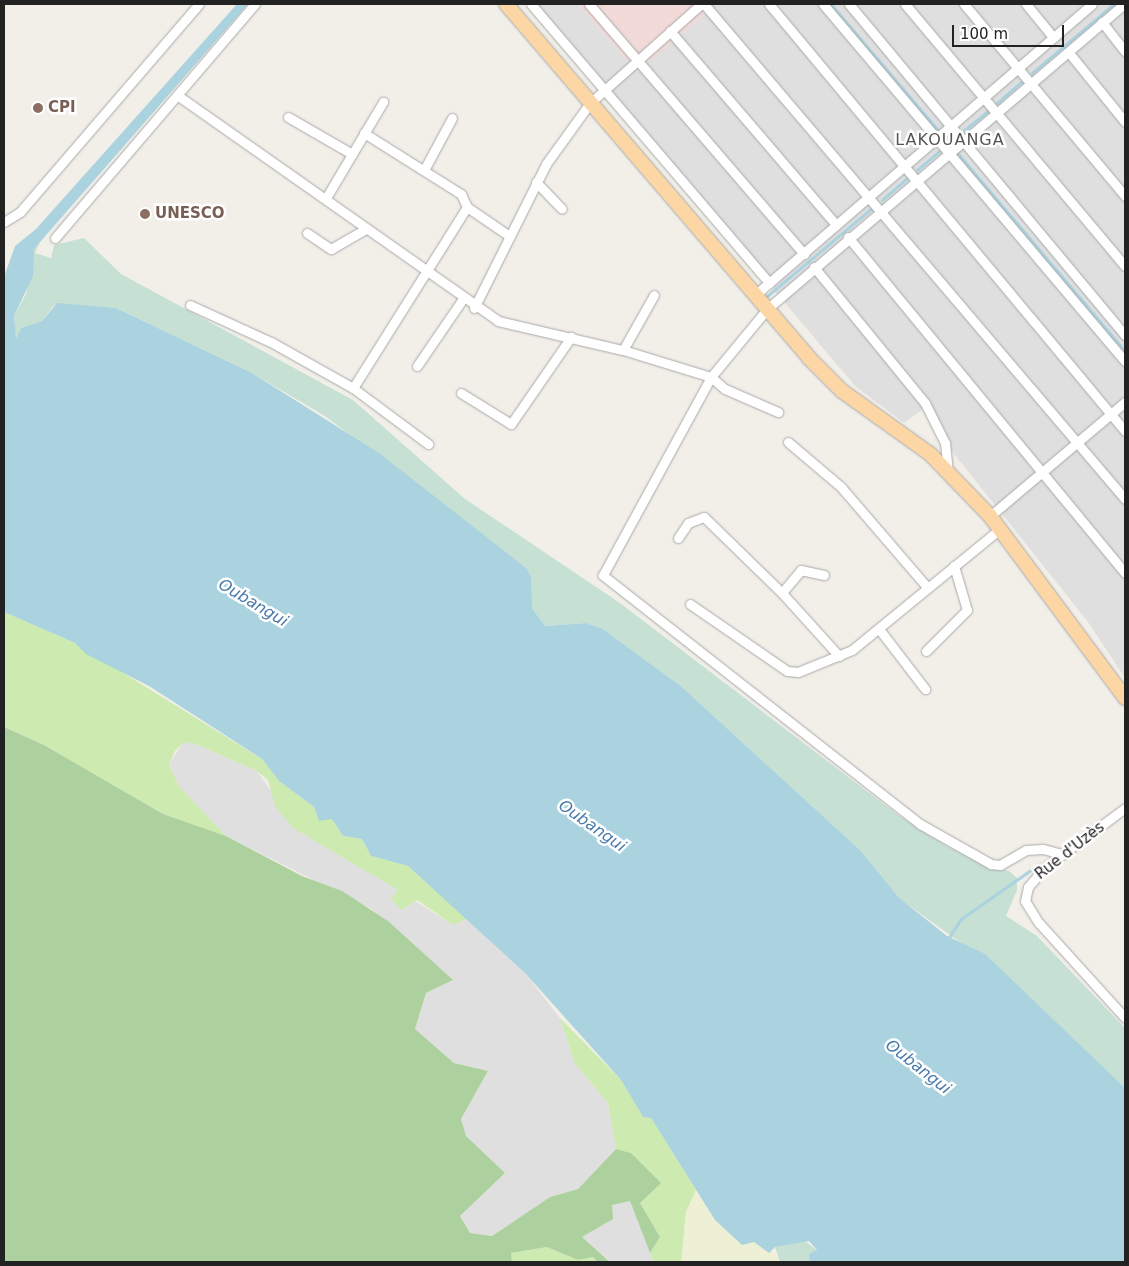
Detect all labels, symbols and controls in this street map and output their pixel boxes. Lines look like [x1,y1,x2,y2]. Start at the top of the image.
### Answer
scale bar [954,15,1066,47]
text: 100 m [960,25,1008,43]
place label: CPI [48,99,76,117]
marker: CPI [32,102,44,114]
district label: LAKOUANGA [894,130,1006,150]
place label: UNESCO [155,205,225,223]
marker: UNESCO [139,208,151,220]
water label: Oubangui [215,575,291,631]
water label: Oubangui [555,796,629,856]
street label: Rue d'Uzès [1032,818,1108,884]
water label: Oubangui [882,1036,954,1098]

